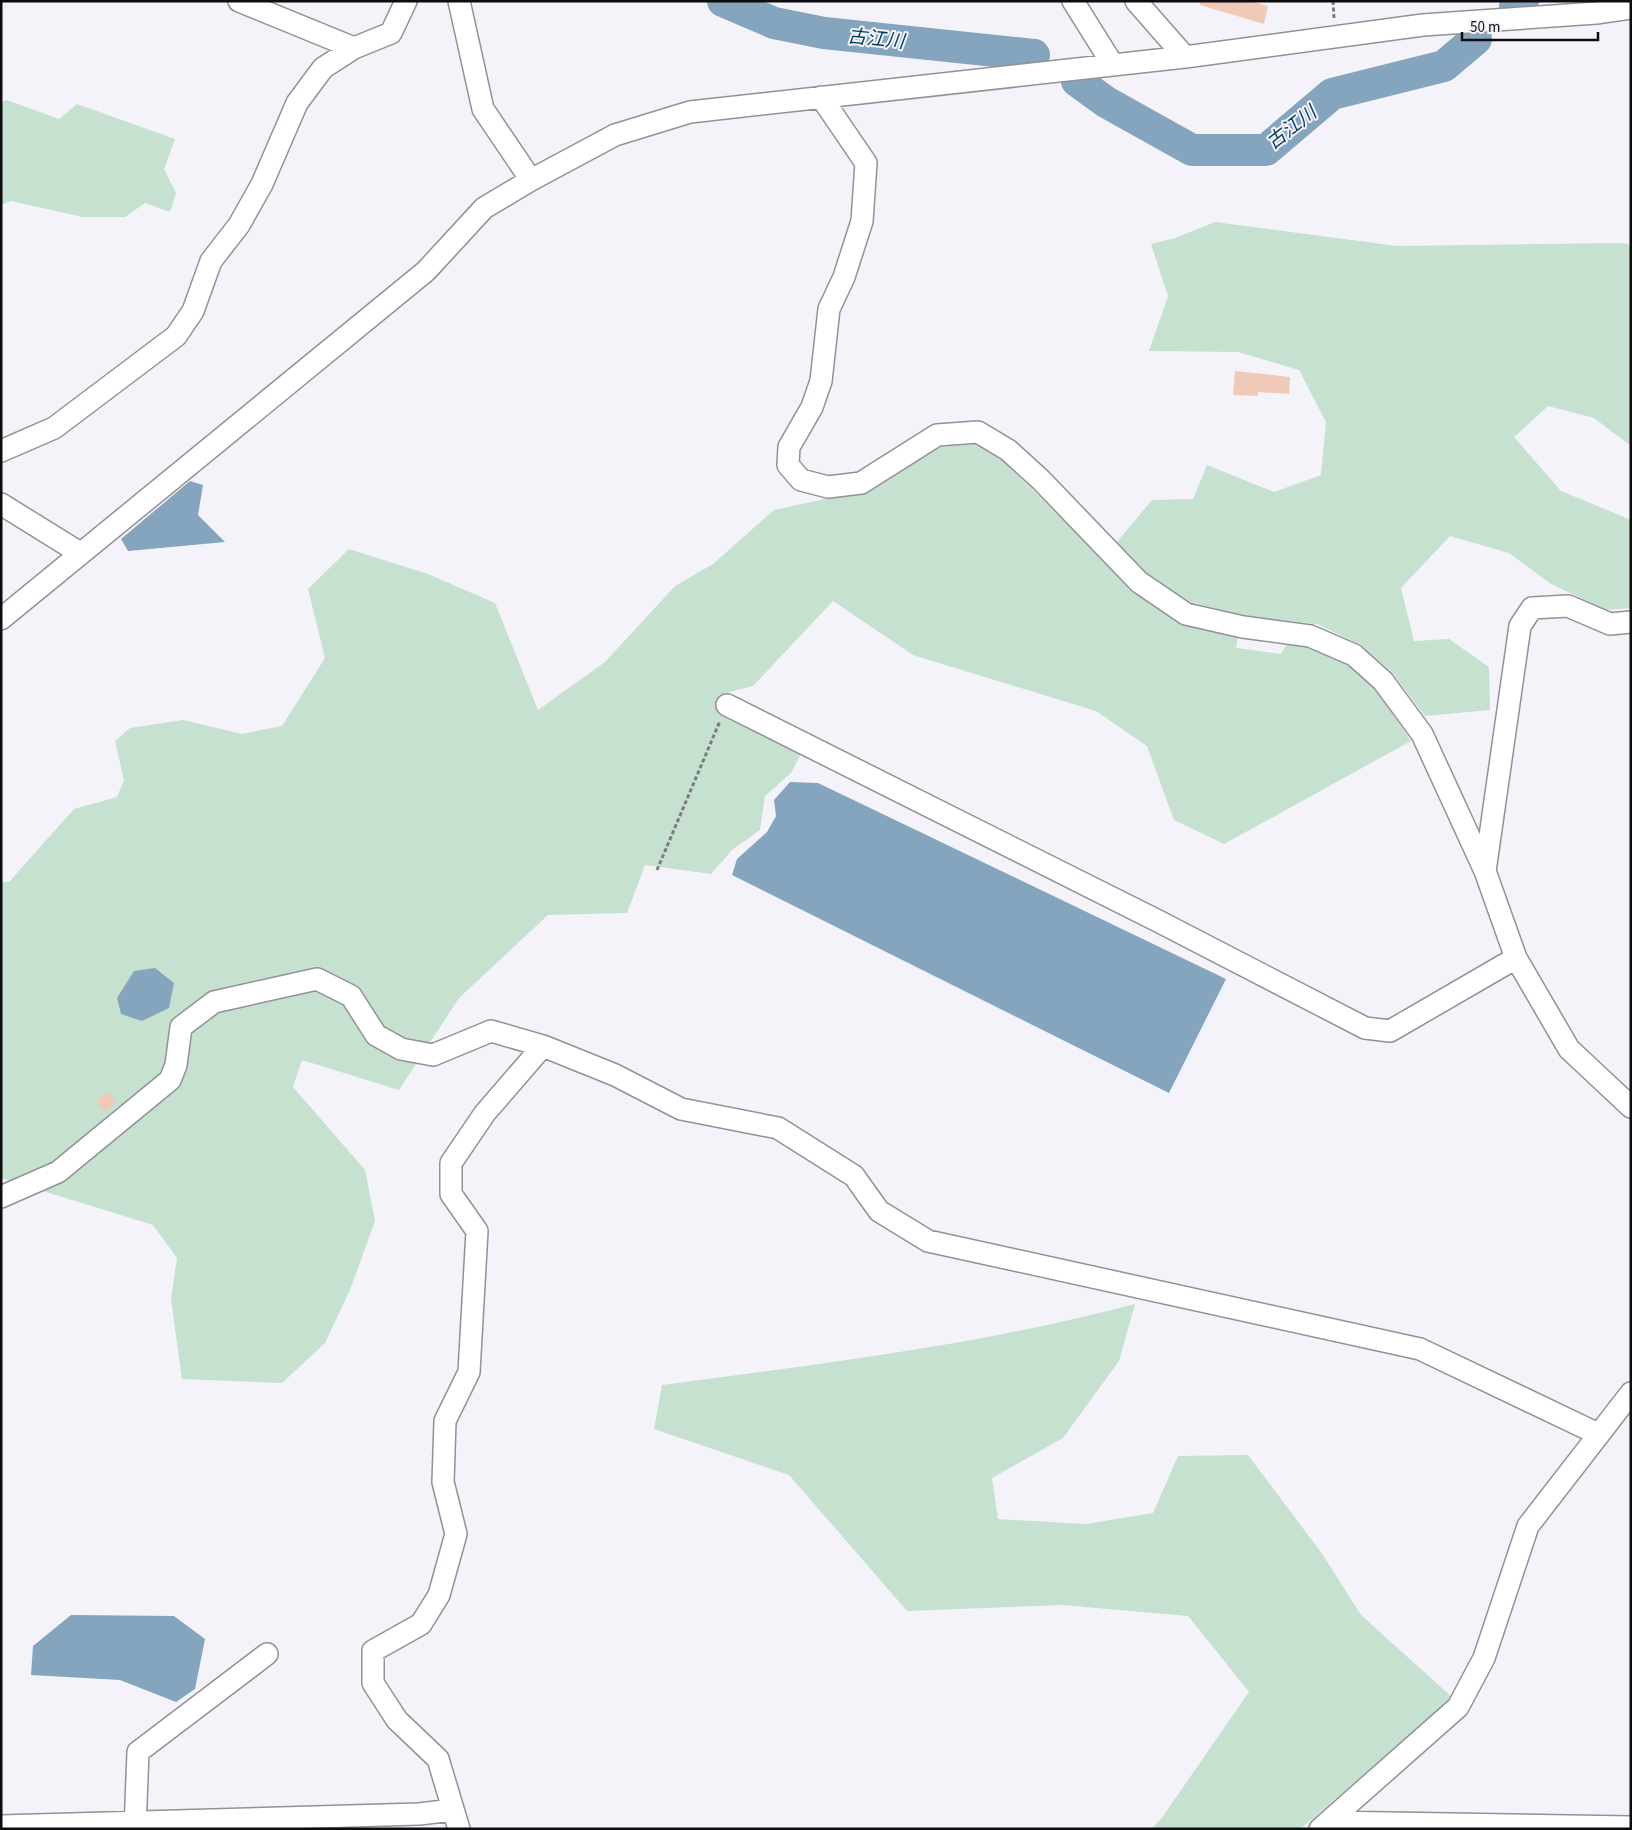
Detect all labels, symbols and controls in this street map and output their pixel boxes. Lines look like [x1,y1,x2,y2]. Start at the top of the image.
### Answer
scale bar [1462,10,1598,42]
text: 50 m [1470,17,1500,38]
water label: 古江川 [846,23,908,56]
water label: 古江川 [1261,99,1324,156]

